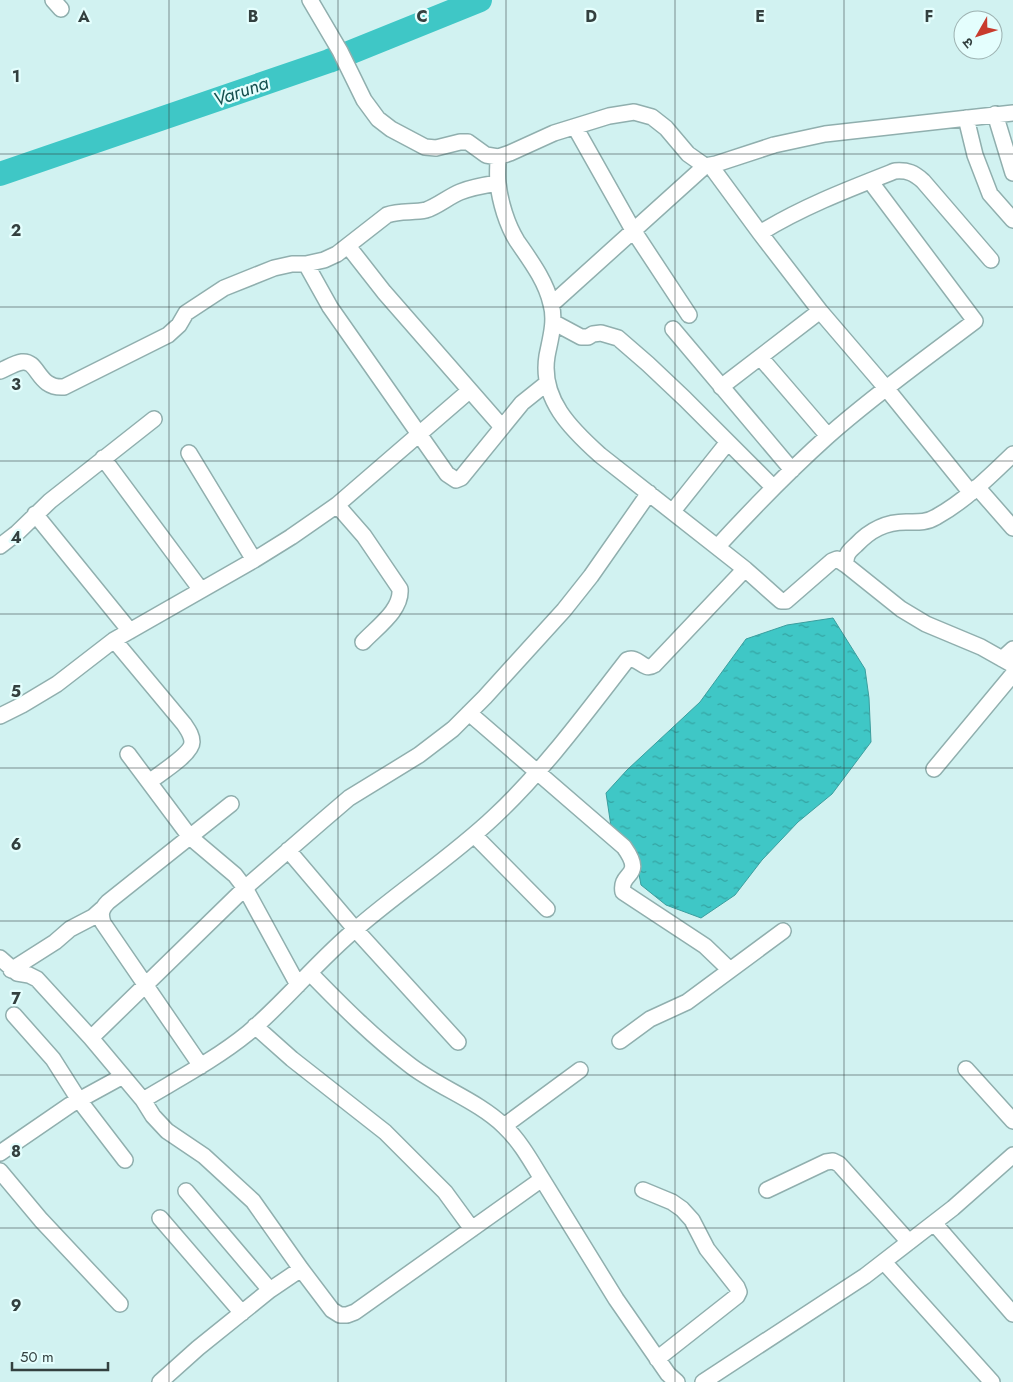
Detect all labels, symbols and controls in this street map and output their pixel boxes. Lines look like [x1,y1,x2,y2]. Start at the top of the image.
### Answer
text: A [77,5,90,28]
text: B [248,5,258,28]
text: C [416,5,428,28]
text: D [585,5,597,28]
text: E [755,5,765,28]
text: F [925,5,933,28]
north arrow [953,10,1003,60]
text: उ [957,33,978,53]
text: 1 [12,65,20,88]
water label: Varuna [210,69,273,113]
text: 2 [11,219,21,242]
text: 3 [11,373,21,396]
text: 4 [10,526,22,549]
text: 5 [11,680,21,703]
text: 6 [11,833,21,856]
text: 7 [11,987,21,1010]
text: 8 [11,1140,21,1163]
text: 9 [11,1294,21,1317]
scale bar [12,1340,109,1372]
text: 50 m [20,1346,54,1368]

